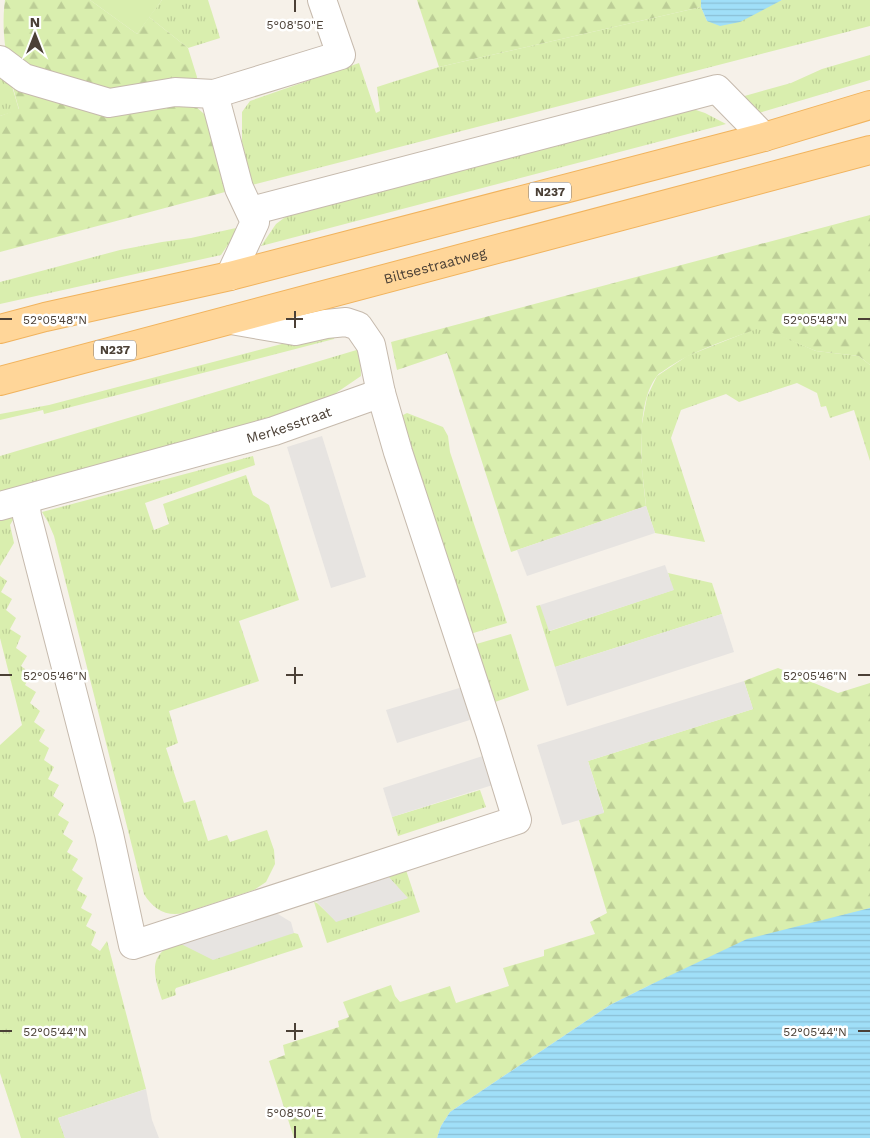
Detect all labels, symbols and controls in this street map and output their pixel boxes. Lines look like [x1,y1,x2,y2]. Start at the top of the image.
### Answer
north arrow [10,10,60,60]
text: N [30,14,40,30]
text: 5°08'50"E [266,18,324,32]
road number: N237 [529,182,571,202]
street label: Biltsestraatweg [382,244,489,287]
text: 52°05'48"N [23,313,87,327]
text: 52°05'48"N [783,313,847,327]
road number: N237 [94,340,136,360]
street label: Merkesstraat [244,403,334,446]
text: 52°05'46"N [23,669,87,683]
text: 52°05'46"N [783,669,847,683]
text: 52°05'44"N [23,1025,87,1039]
text: 52°05'44"N [783,1025,847,1039]
text: 5°08'50"E [266,1106,324,1120]

